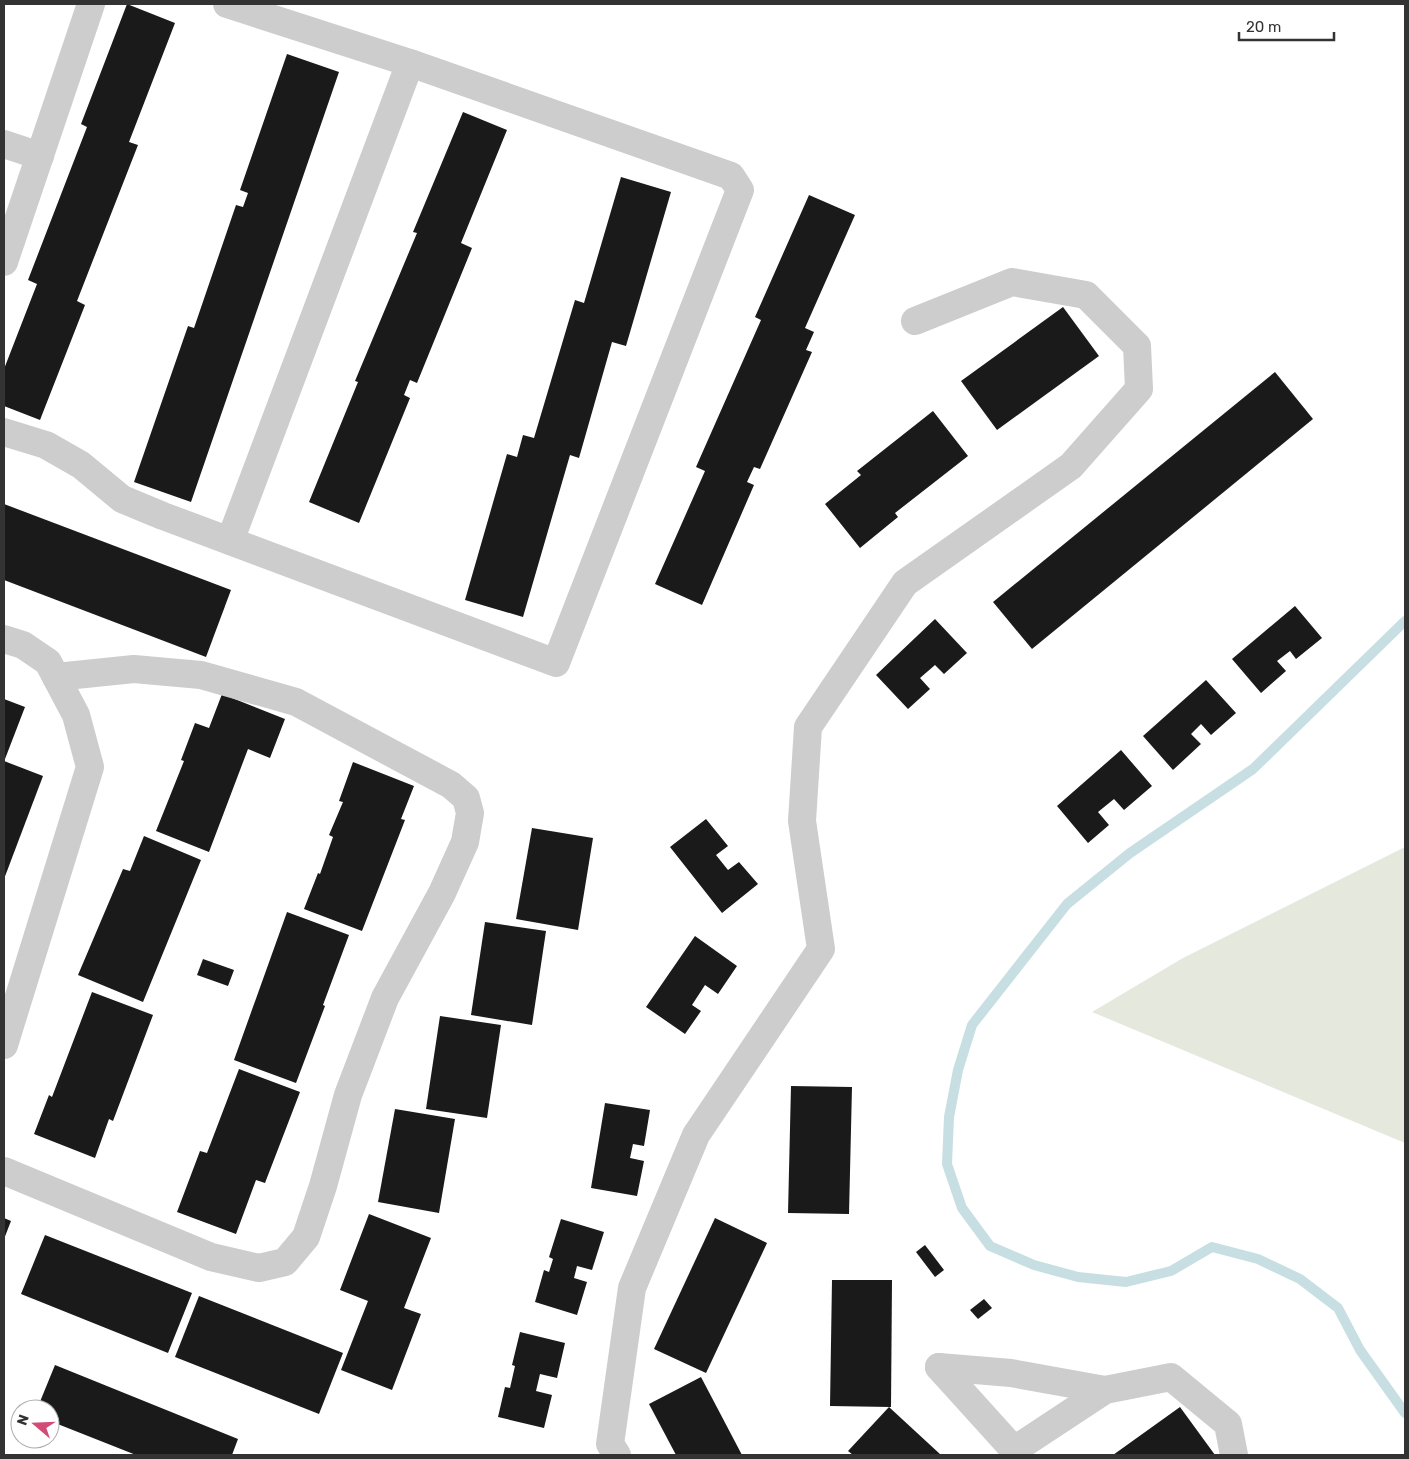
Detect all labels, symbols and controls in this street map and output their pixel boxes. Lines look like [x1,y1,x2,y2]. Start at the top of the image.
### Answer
scale bar [1239,10,1334,42]
text: 20 m [1246,18,1281,36]
north arrow [10,1399,60,1449]
text: N [14,1412,33,1427]

